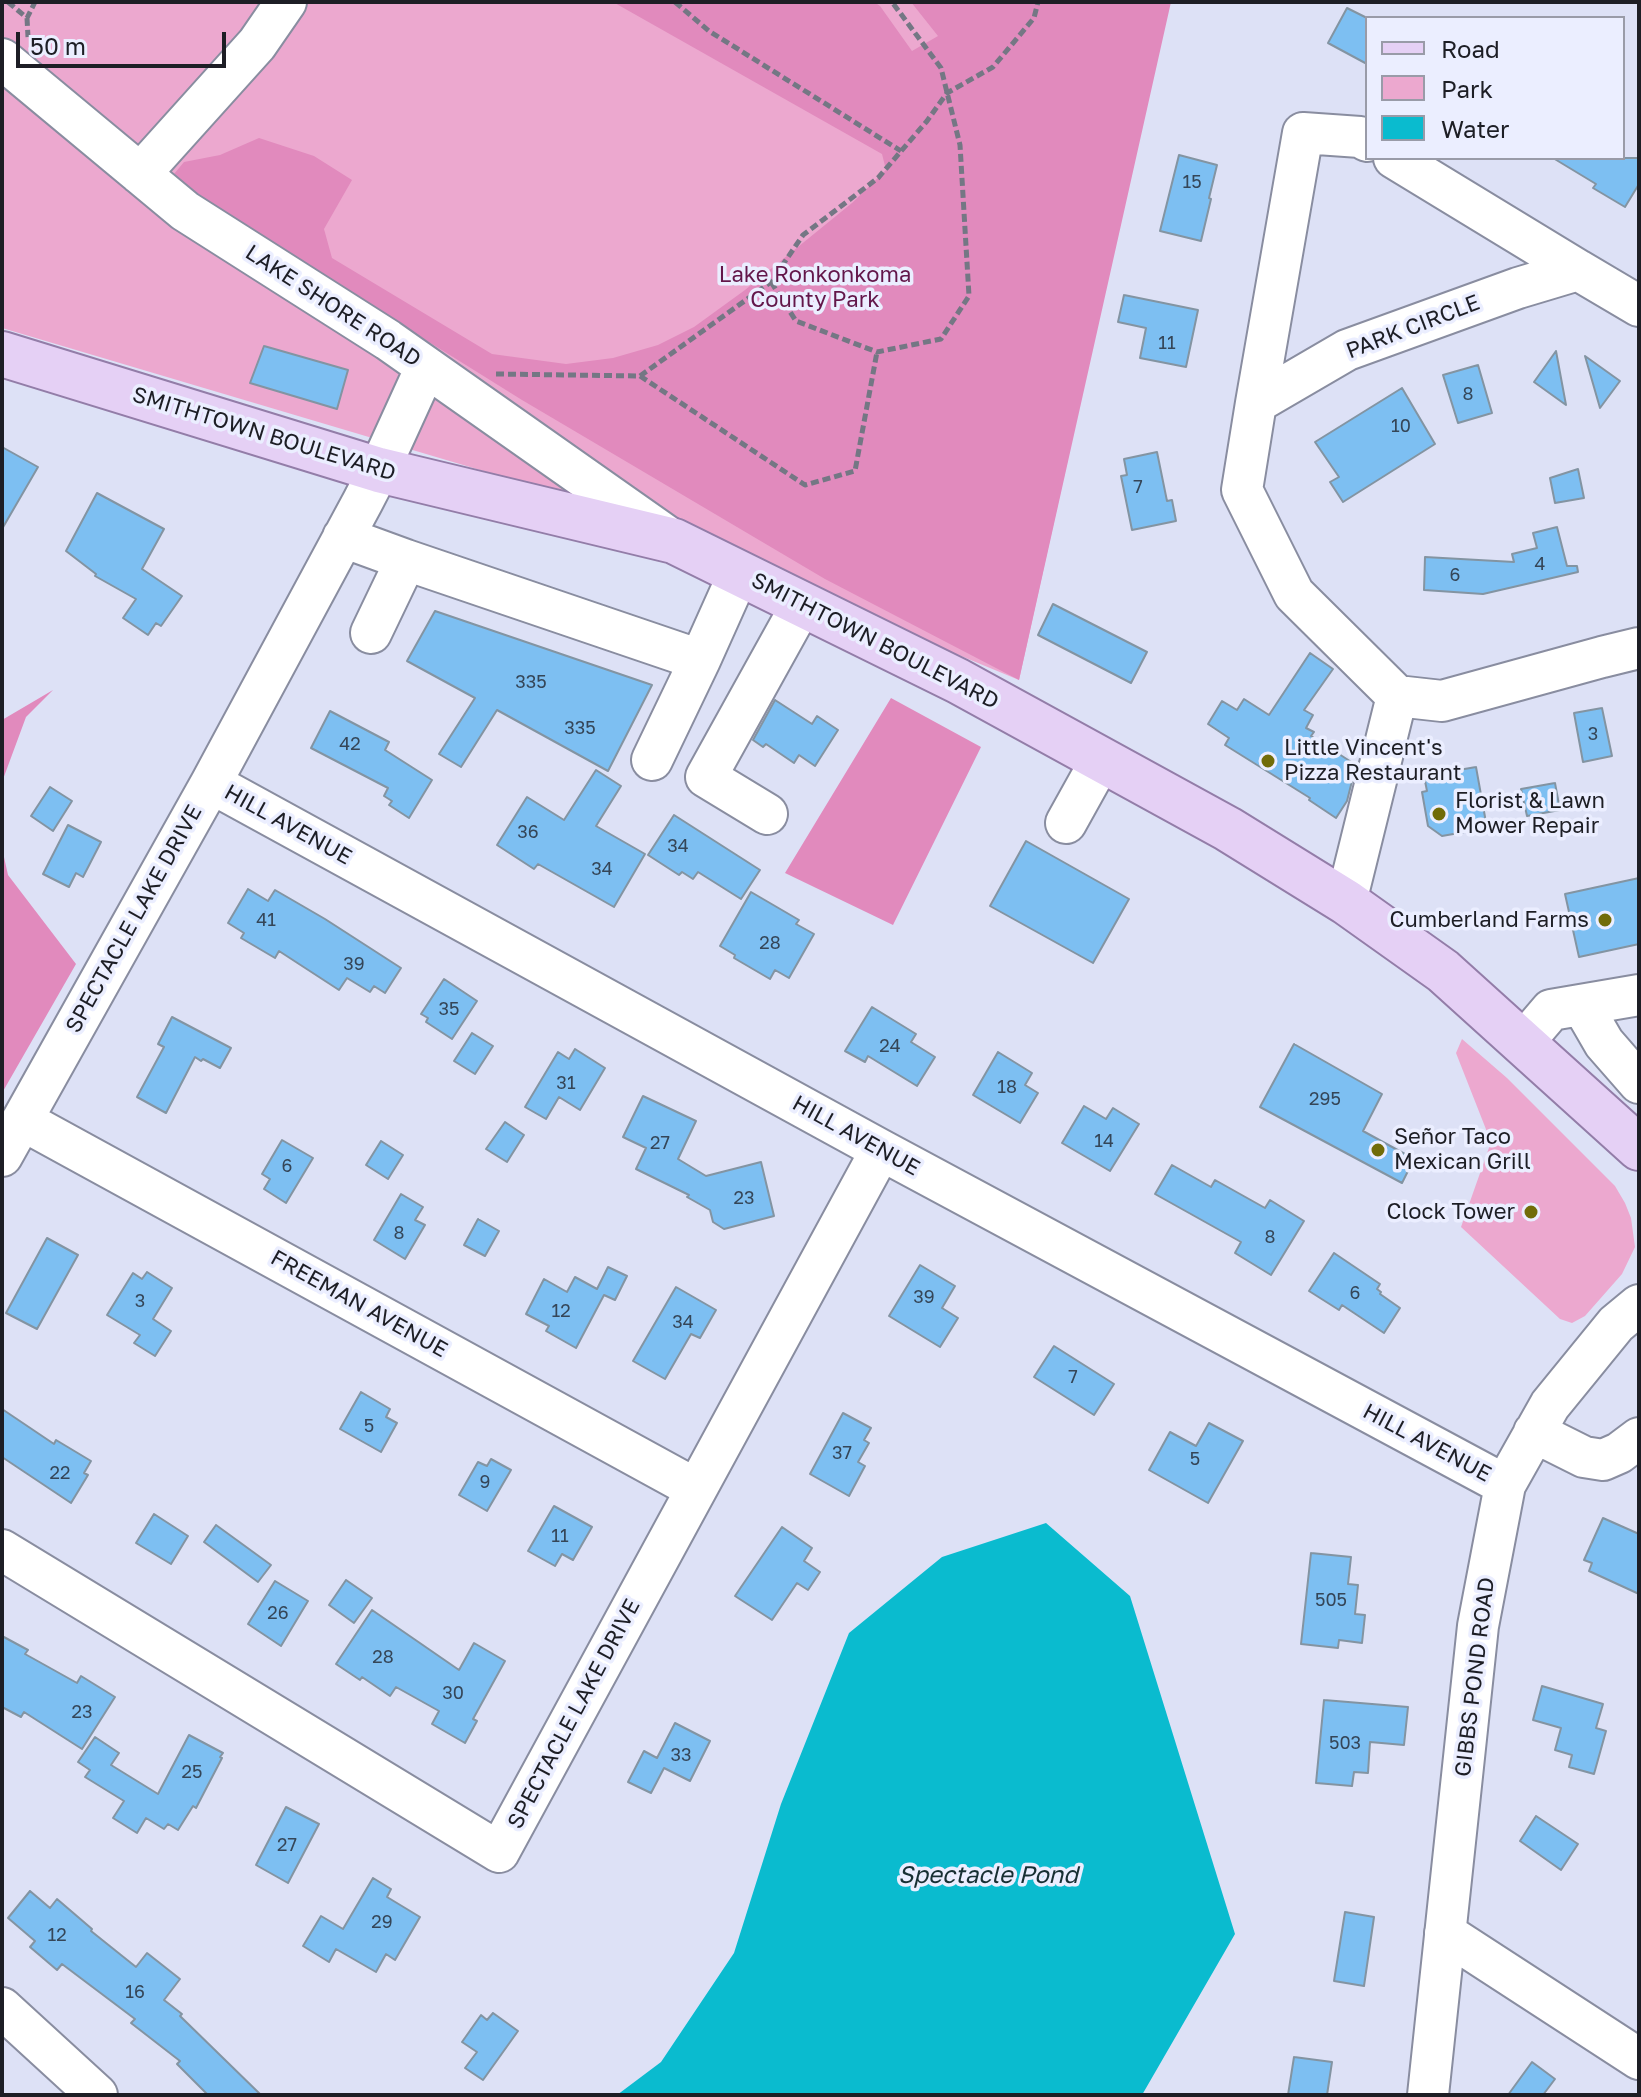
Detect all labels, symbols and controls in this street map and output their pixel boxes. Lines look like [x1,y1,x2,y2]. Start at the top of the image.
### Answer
scale bar [20,16,230,66]
legend [1365,16,1625,160]
text: 50 m [30,31,86,60]
text: Road [1441,34,1500,63]
text: Park [1441,74,1493,103]
text: Water [1441,114,1509,143]
house number: 15 [1182,171,1202,193]
street label: LAKE SHORE ROAD [240,239,426,373]
park label: Lake Ronkonkoma County Park [719,262,911,314]
street label: PARK CIRCLE [1343,289,1483,365]
house number: 11 [1158,332,1176,354]
street label: SMITHTOWN BOULEVARD [129,381,399,487]
house number: 8 [1463,383,1473,405]
house number: 10 [1391,415,1411,437]
house number: 7 [1133,476,1143,498]
house number: 4 [1535,553,1545,575]
house number: 6 [1450,564,1460,586]
street label: SMITHTOWN BOULEVARD [747,567,1003,715]
house number: 335 [515,671,547,693]
house number: 335 [564,717,596,739]
house number: 3 [1588,723,1598,745]
house number: 42 [339,733,361,755]
place label: Little Vincent's Pizza Restaurant [1284,735,1461,786]
marker: Little Vincent's Pizza Restaurant [1259,752,1277,770]
street label: HILL AVENUE [220,779,356,871]
place label: Florist & Lawn Mower Repair [1455,788,1605,840]
street label: SPECTACLE LAKE DRIVE [60,800,208,1038]
marker: Florist & Lawn Mower Repair [1430,805,1448,823]
house number: 36 [517,821,539,843]
house number: 34 [667,835,689,857]
house number: 34 [591,858,613,880]
place label: Cumberland Farms [1390,907,1589,933]
house number: 41 [256,909,276,931]
marker: Cumberland Farms [1596,911,1614,929]
house number: 28 [759,932,781,954]
house number: 39 [343,953,365,975]
house number: 35 [439,998,459,1020]
house number: 24 [879,1035,901,1057]
house number: 31 [556,1072,576,1094]
house number: 18 [997,1076,1017,1098]
house number: 295 [1309,1088,1341,1110]
street label: HILL AVENUE [788,1090,924,1182]
place label: Señor Taco Mexican Grill [1394,1124,1531,1176]
house number: 14 [1094,1130,1114,1152]
house number: 27 [650,1132,670,1154]
marker: Señor Taco Mexican Grill [1369,1141,1387,1159]
house number: 6 [282,1155,292,1177]
house number: 23 [734,1187,754,1209]
place label: Clock Tower [1387,1199,1515,1225]
marker: Clock Tower [1522,1203,1540,1221]
house number: 8 [394,1222,404,1244]
house number: 8 [1265,1226,1275,1248]
street label: FREEMAN AVENUE [266,1244,452,1364]
house number: 6 [1350,1282,1360,1304]
house number: 39 [913,1286,935,1308]
house number: 3 [135,1290,145,1312]
house number: 12 [551,1300,571,1322]
house number: 34 [672,1311,694,1333]
house number: 7 [1068,1366,1078,1388]
street label: HILL AVENUE [1358,1398,1496,1488]
house number: 5 [364,1415,374,1437]
house number: 37 [832,1442,852,1464]
house number: 5 [1190,1448,1200,1470]
house number: 22 [50,1462,70,1484]
house number: 9 [480,1471,490,1493]
house number: 11 [551,1525,569,1547]
street label: GIBBS POND ROAD [1450,1576,1500,1778]
house number: 505 [1315,1589,1347,1611]
street label: SPECTACLE LAKE DRIVE [502,1595,646,1833]
house number: 26 [267,1602,289,1624]
house number: 28 [372,1646,394,1668]
house number: 30 [442,1682,464,1704]
house number: 23 [72,1701,92,1723]
house number: 503 [1329,1732,1361,1754]
house number: 33 [670,1744,692,1766]
house number: 25 [182,1761,202,1783]
house number: 27 [277,1834,297,1856]
water label: Spectacle Pond [898,1861,1078,1889]
house number: 29 [371,1911,393,1933]
house number: 12 [47,1924,67,1946]
house number: 16 [125,1981,145,2003]

